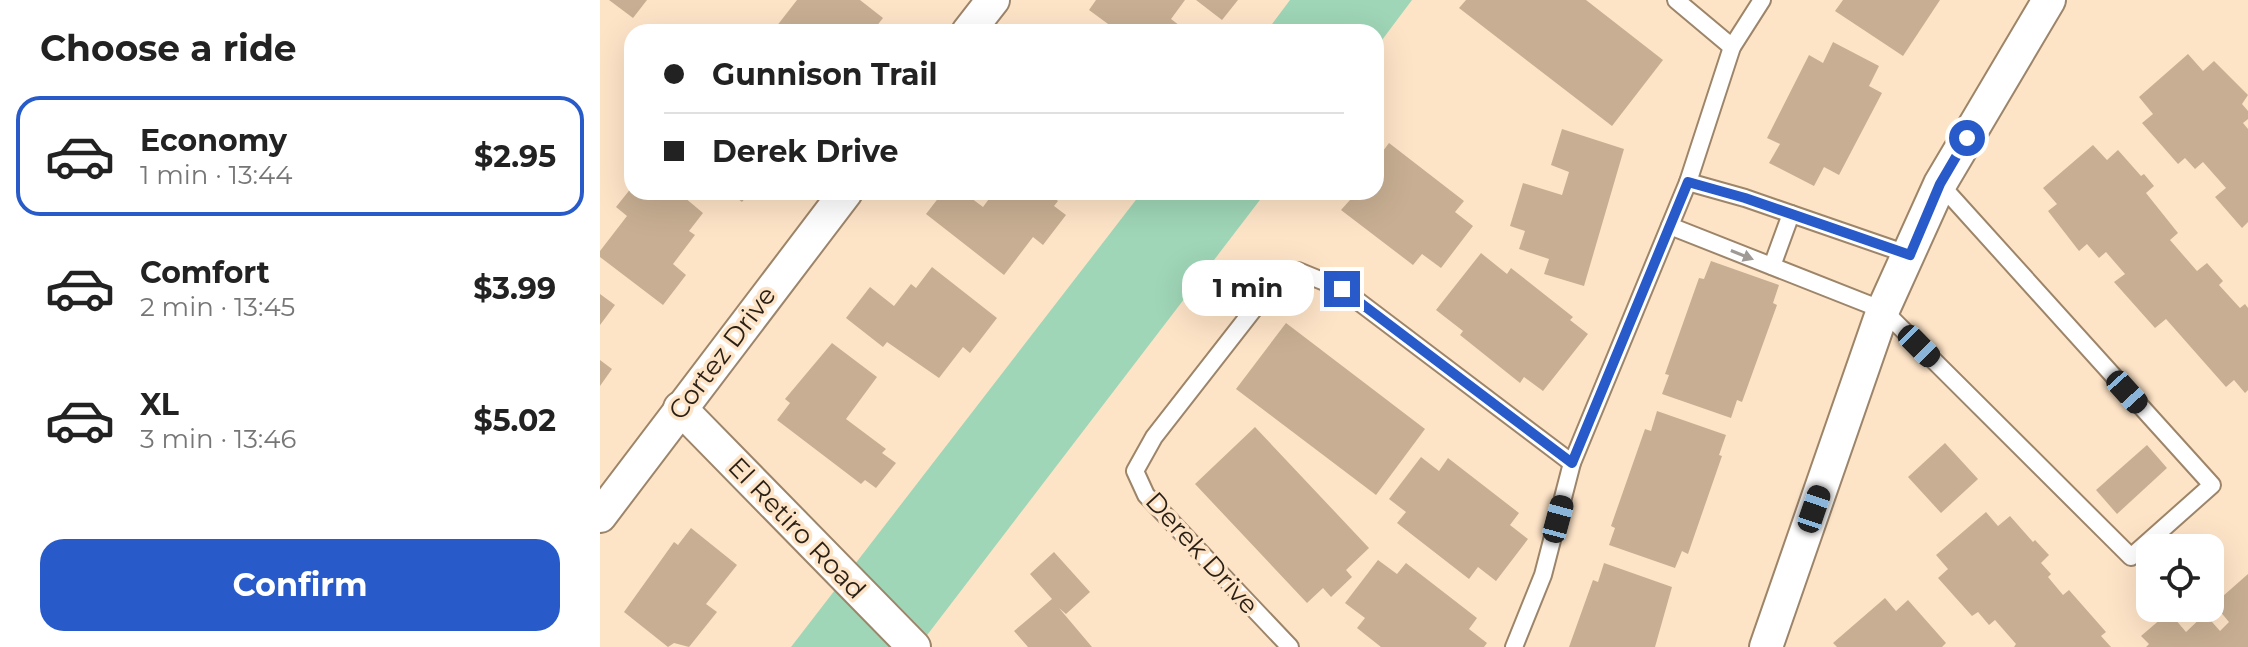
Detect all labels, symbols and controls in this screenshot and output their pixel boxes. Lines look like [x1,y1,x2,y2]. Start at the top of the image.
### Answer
text: Choose a ride [40,26,297,70]
text: Gunnison Trail [712,56,938,93]
icon: car [44,120,116,192]
route start [1949,120,1985,156]
text: Economy [140,122,287,159]
text: Derek Drive [712,133,899,170]
text: $2.95 [474,138,556,175]
text: 1 min · 13:44 [140,159,292,191]
one-way arrow [1730,249,1754,262]
icon: car [44,252,116,324]
text: Comfort [140,254,270,291]
callout: 1 min [1182,261,1314,317]
text: $3.99 [473,270,556,307]
route end [1324,271,1360,307]
text: 1 min [1213,272,1283,304]
street label: Cortez Drive [661,280,783,426]
text: 2 min · 13:45 [140,291,295,323]
car [1894,321,1944,371]
car [2102,366,2152,418]
icon: car [44,384,116,456]
text: XL [140,386,179,423]
text: $5.02 [474,402,556,439]
text: 3 min · 13:46 [140,423,296,455]
street label: El Retiro Road [721,451,873,605]
car [1795,482,1833,536]
street label: Derek Drive [1139,485,1265,621]
car [1540,493,1576,545]
map controls [2136,534,2224,622]
button: locate [2136,534,2224,622]
button: Confirm [40,539,560,631]

